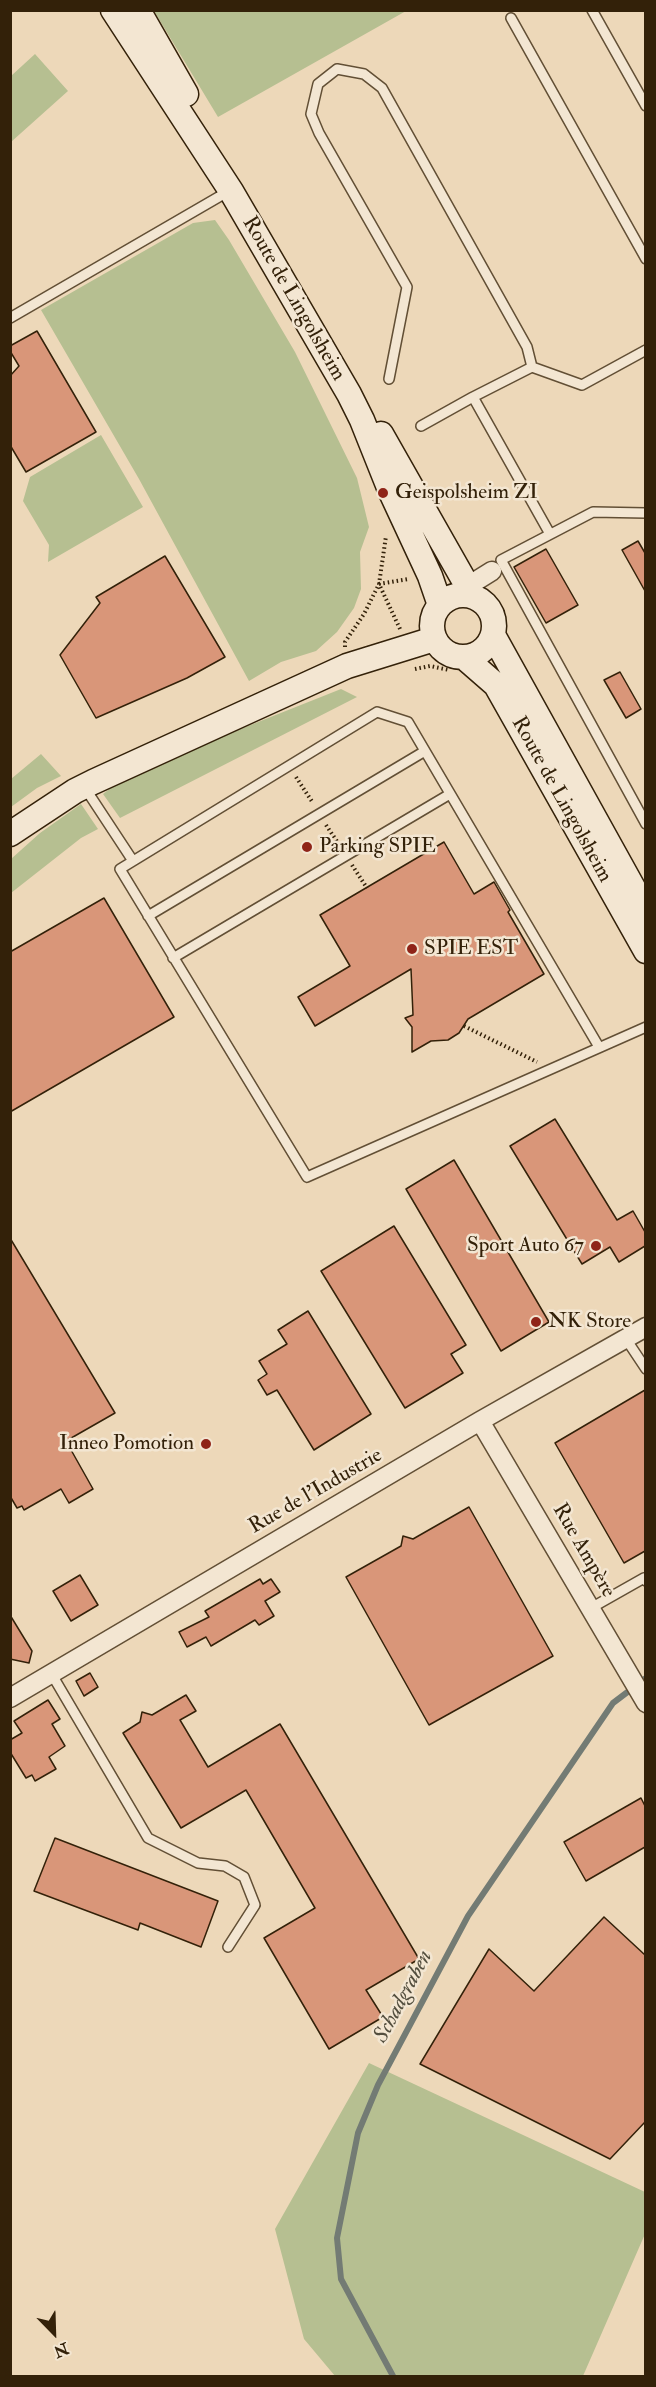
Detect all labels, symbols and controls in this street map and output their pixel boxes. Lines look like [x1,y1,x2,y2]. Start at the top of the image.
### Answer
street label: Route de Lingolsheim [236,212,350,386]
place label: Geispolsheim ZI [395,480,538,506]
marker: Geispolsheim ZI [376,486,390,500]
street label: Route de Lingolsheim [505,713,617,887]
place label: Parking SPIE [319,834,436,860]
marker: Parking SPIE [300,840,314,854]
place label: SPIE EST [424,936,518,962]
marker: SPIE EST [405,942,419,956]
place label: Sport Auto 67 [467,1233,584,1259]
marker: Sport Auto 67 [589,1239,603,1253]
place label: NK Store [548,1309,631,1335]
marker: NK Store [529,1315,543,1329]
place label: Inneo Pomotion [59,1431,194,1457]
marker: Inneo Pomotion [199,1437,213,1451]
street label: Rue de l'Industrie [245,1444,387,1540]
street label: Rue Ampère [546,1500,620,1602]
water label: Schadgraben [369,1946,439,2048]
north arrow [24,2303,84,2363]
text: N [51,2338,72,2362]

